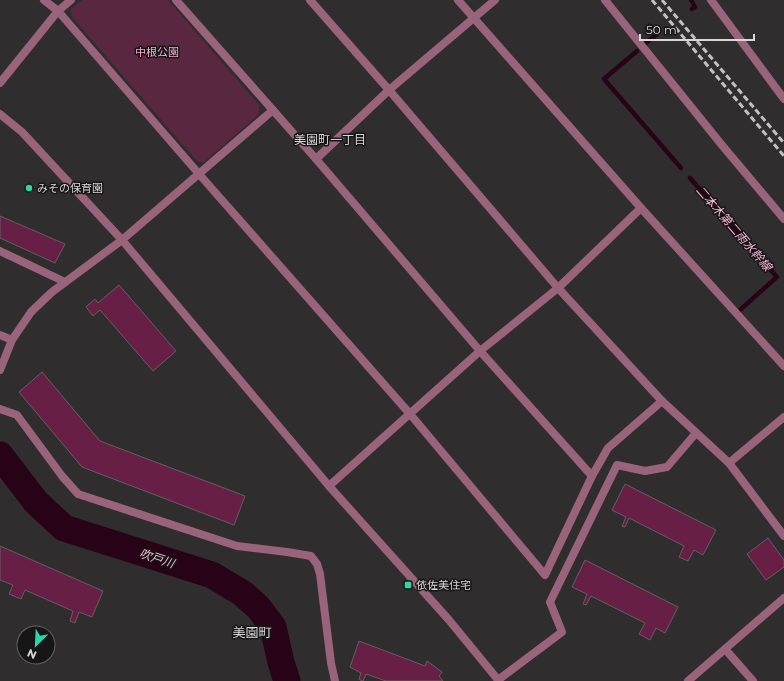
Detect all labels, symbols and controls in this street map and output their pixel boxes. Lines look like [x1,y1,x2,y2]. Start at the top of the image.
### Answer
scale bar [640,16,754,42]
text: 50 m [646,22,677,37]
park label: 中根公園 [135,45,179,59]
district label: 美園町一丁目 [294,132,366,147]
place label: みその保育園 [37,181,103,195]
water label: 二本木第二雨水幹線 [693,182,776,275]
marker: みその保育園 [24,183,34,193]
water label: 吹戸川 [138,545,178,571]
place label: 依佐美住宅 [416,578,471,592]
marker: 依佐美住宅 [403,580,413,590]
district label: 美園町 [232,624,272,640]
north arrow [16,625,56,665]
text: N [25,646,39,662]

